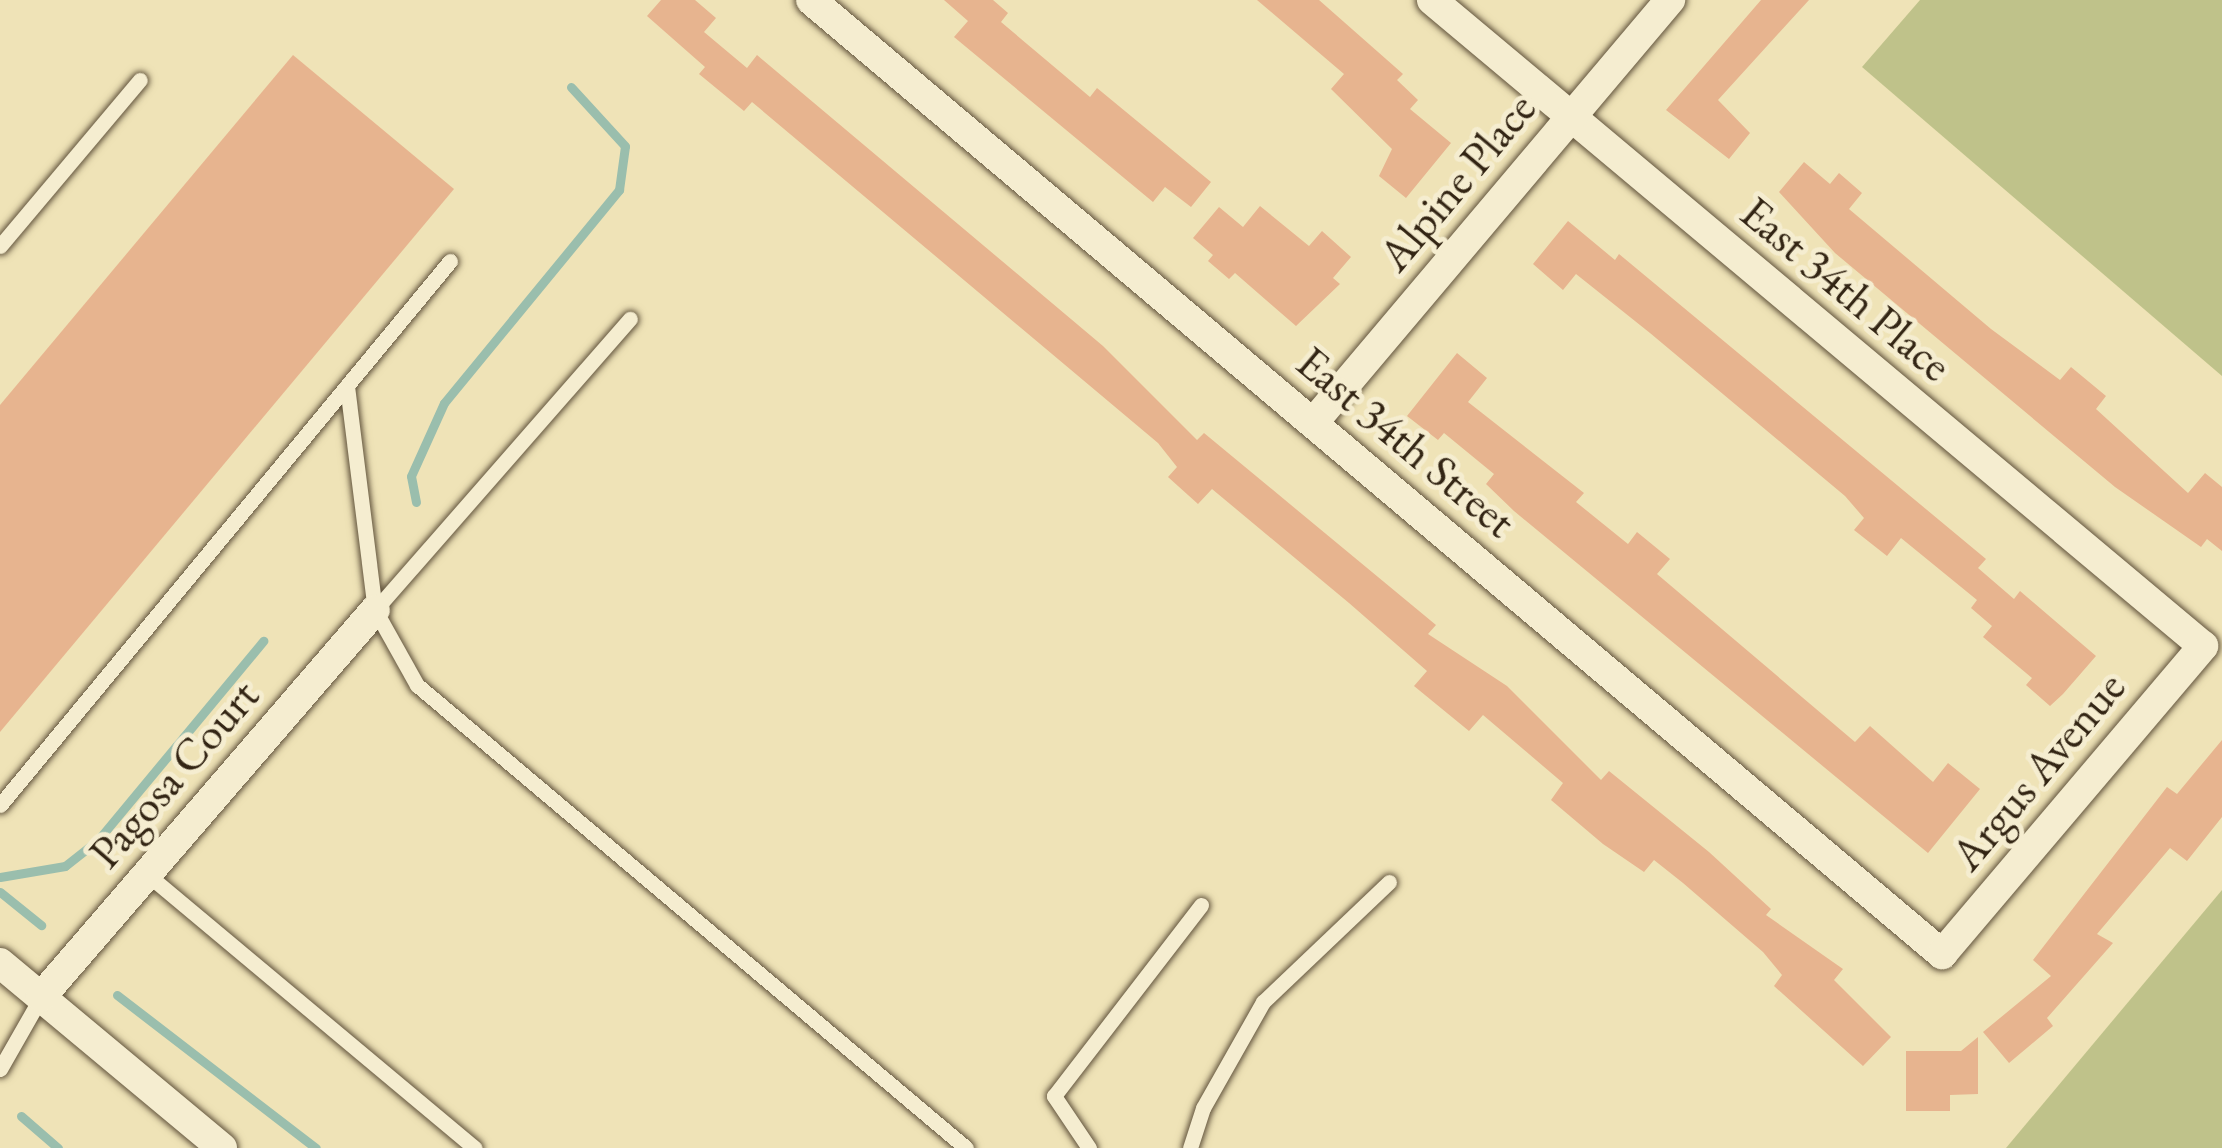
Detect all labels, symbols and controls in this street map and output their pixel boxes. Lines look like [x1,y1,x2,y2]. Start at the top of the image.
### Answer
street label: Alpine Place [1367,82,1547,282]
street label: East 34th Place [1730,185,1962,393]
street label: East 34th Street [1286,335,1526,549]
street label: Argus Avenue [1939,661,2137,881]
street label: Pagosa Court [78,669,270,879]

